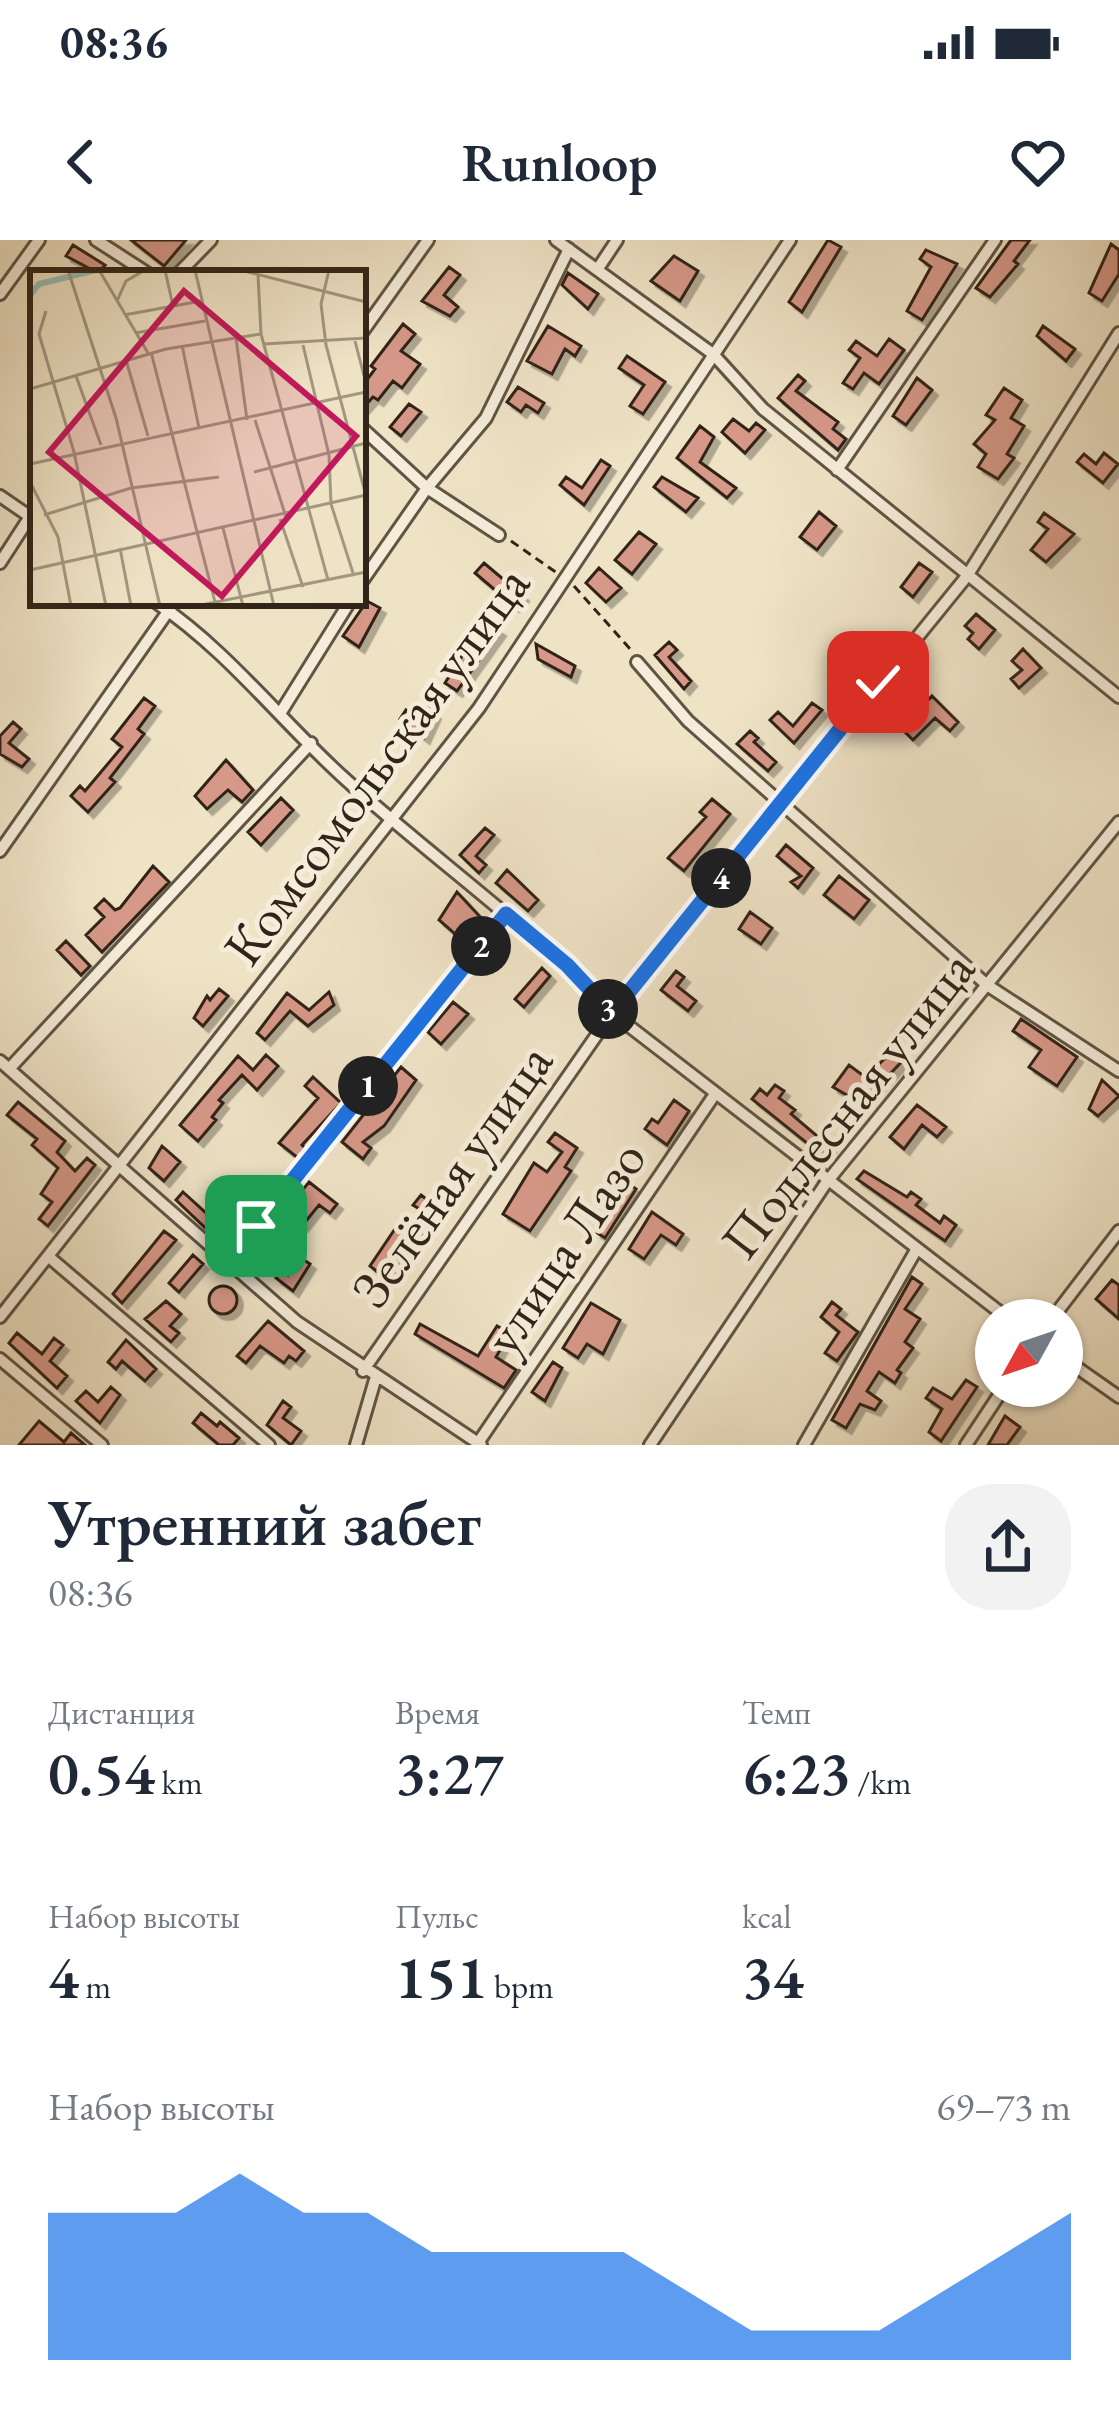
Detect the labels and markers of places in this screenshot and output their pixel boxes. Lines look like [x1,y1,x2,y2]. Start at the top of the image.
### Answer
pin [827,631,929,733]
pin: 4 [691,848,751,908]
pin: 2 [451,916,511,976]
pin: 3 [578,979,638,1039]
pin: 1 [338,1056,398,1116]
pin [205,1175,307,1277]

